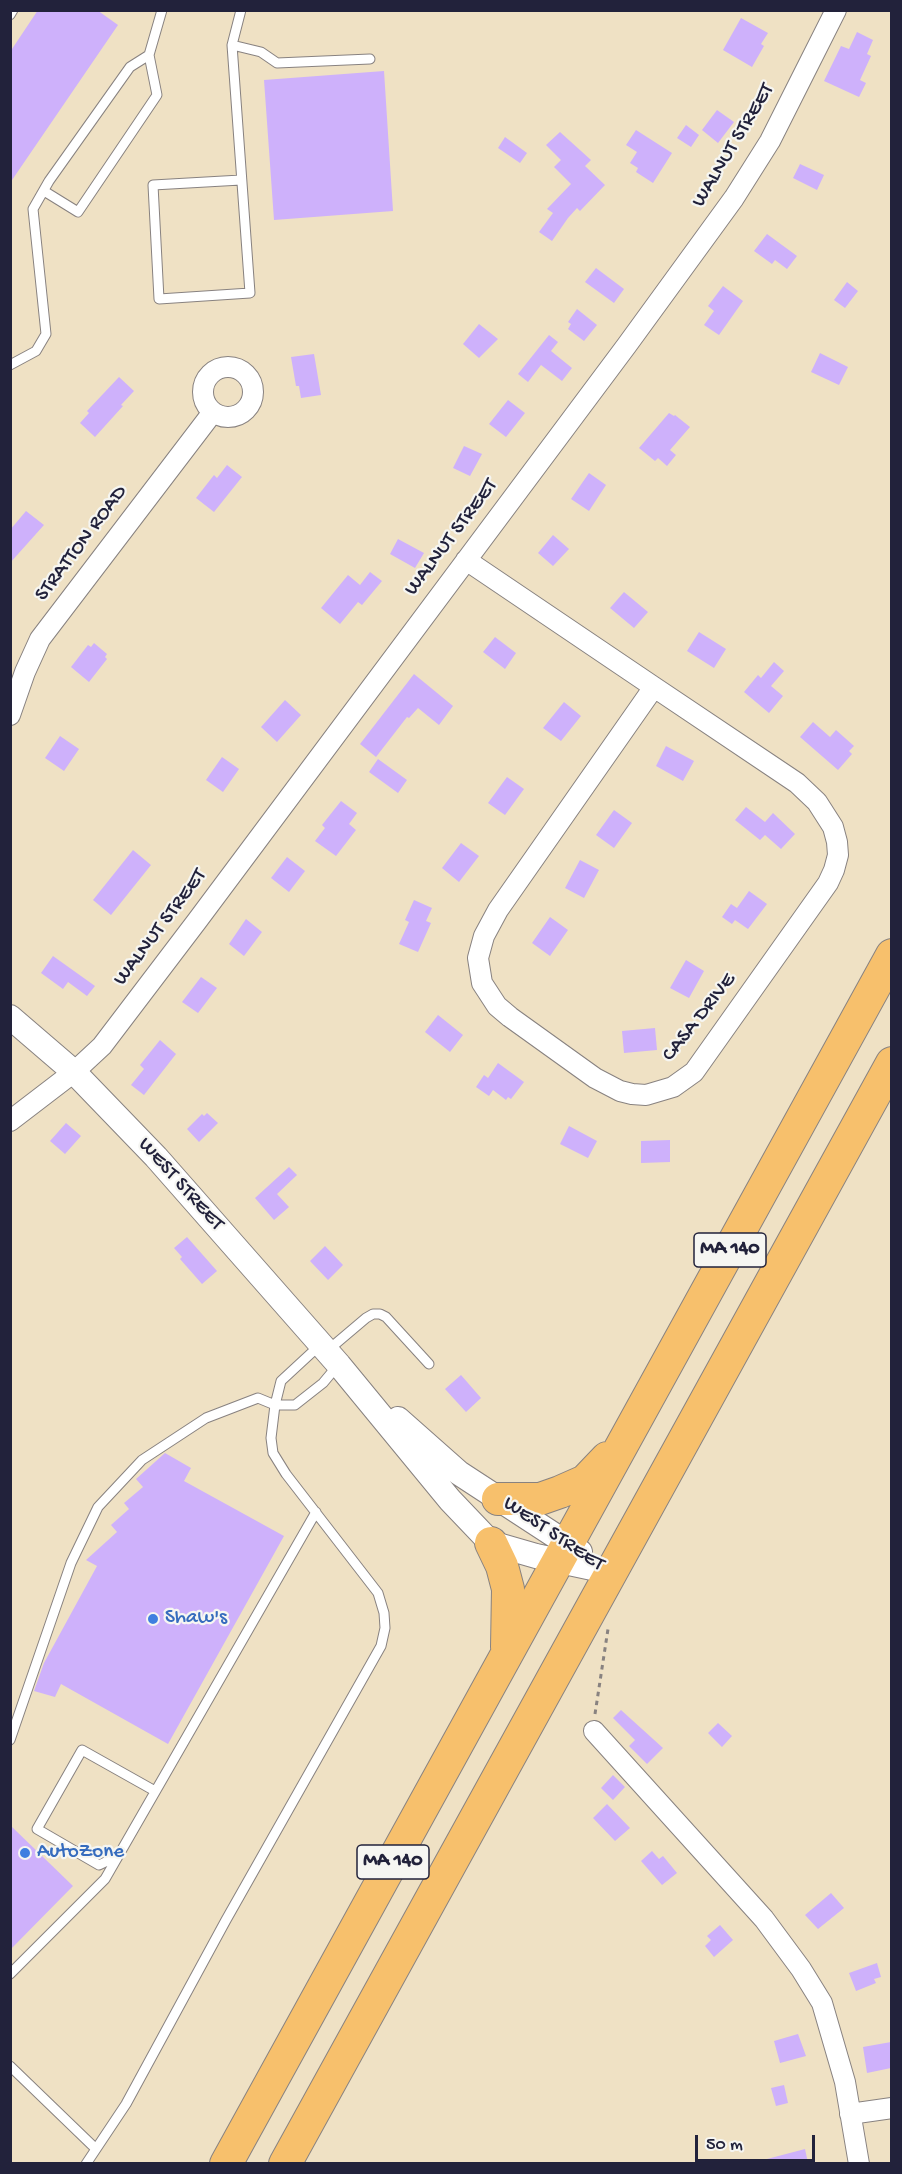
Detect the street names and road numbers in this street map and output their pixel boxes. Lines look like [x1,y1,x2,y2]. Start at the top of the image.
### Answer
street label: WALNUT STREET [687,80,781,212]
street label: WALNUT STREET [400,475,504,601]
street label: STRATTON ROAD [30,481,134,607]
street label: WALNUT STREET [109,865,213,991]
street label: CASA DRIVE [658,969,742,1067]
street label: WEST STREET [132,1133,228,1237]
road number: MA 140 [694,1233,766,1267]
street label: WEST STREET [498,1492,608,1578]
road number: MA 140 [357,1845,429,1879]

